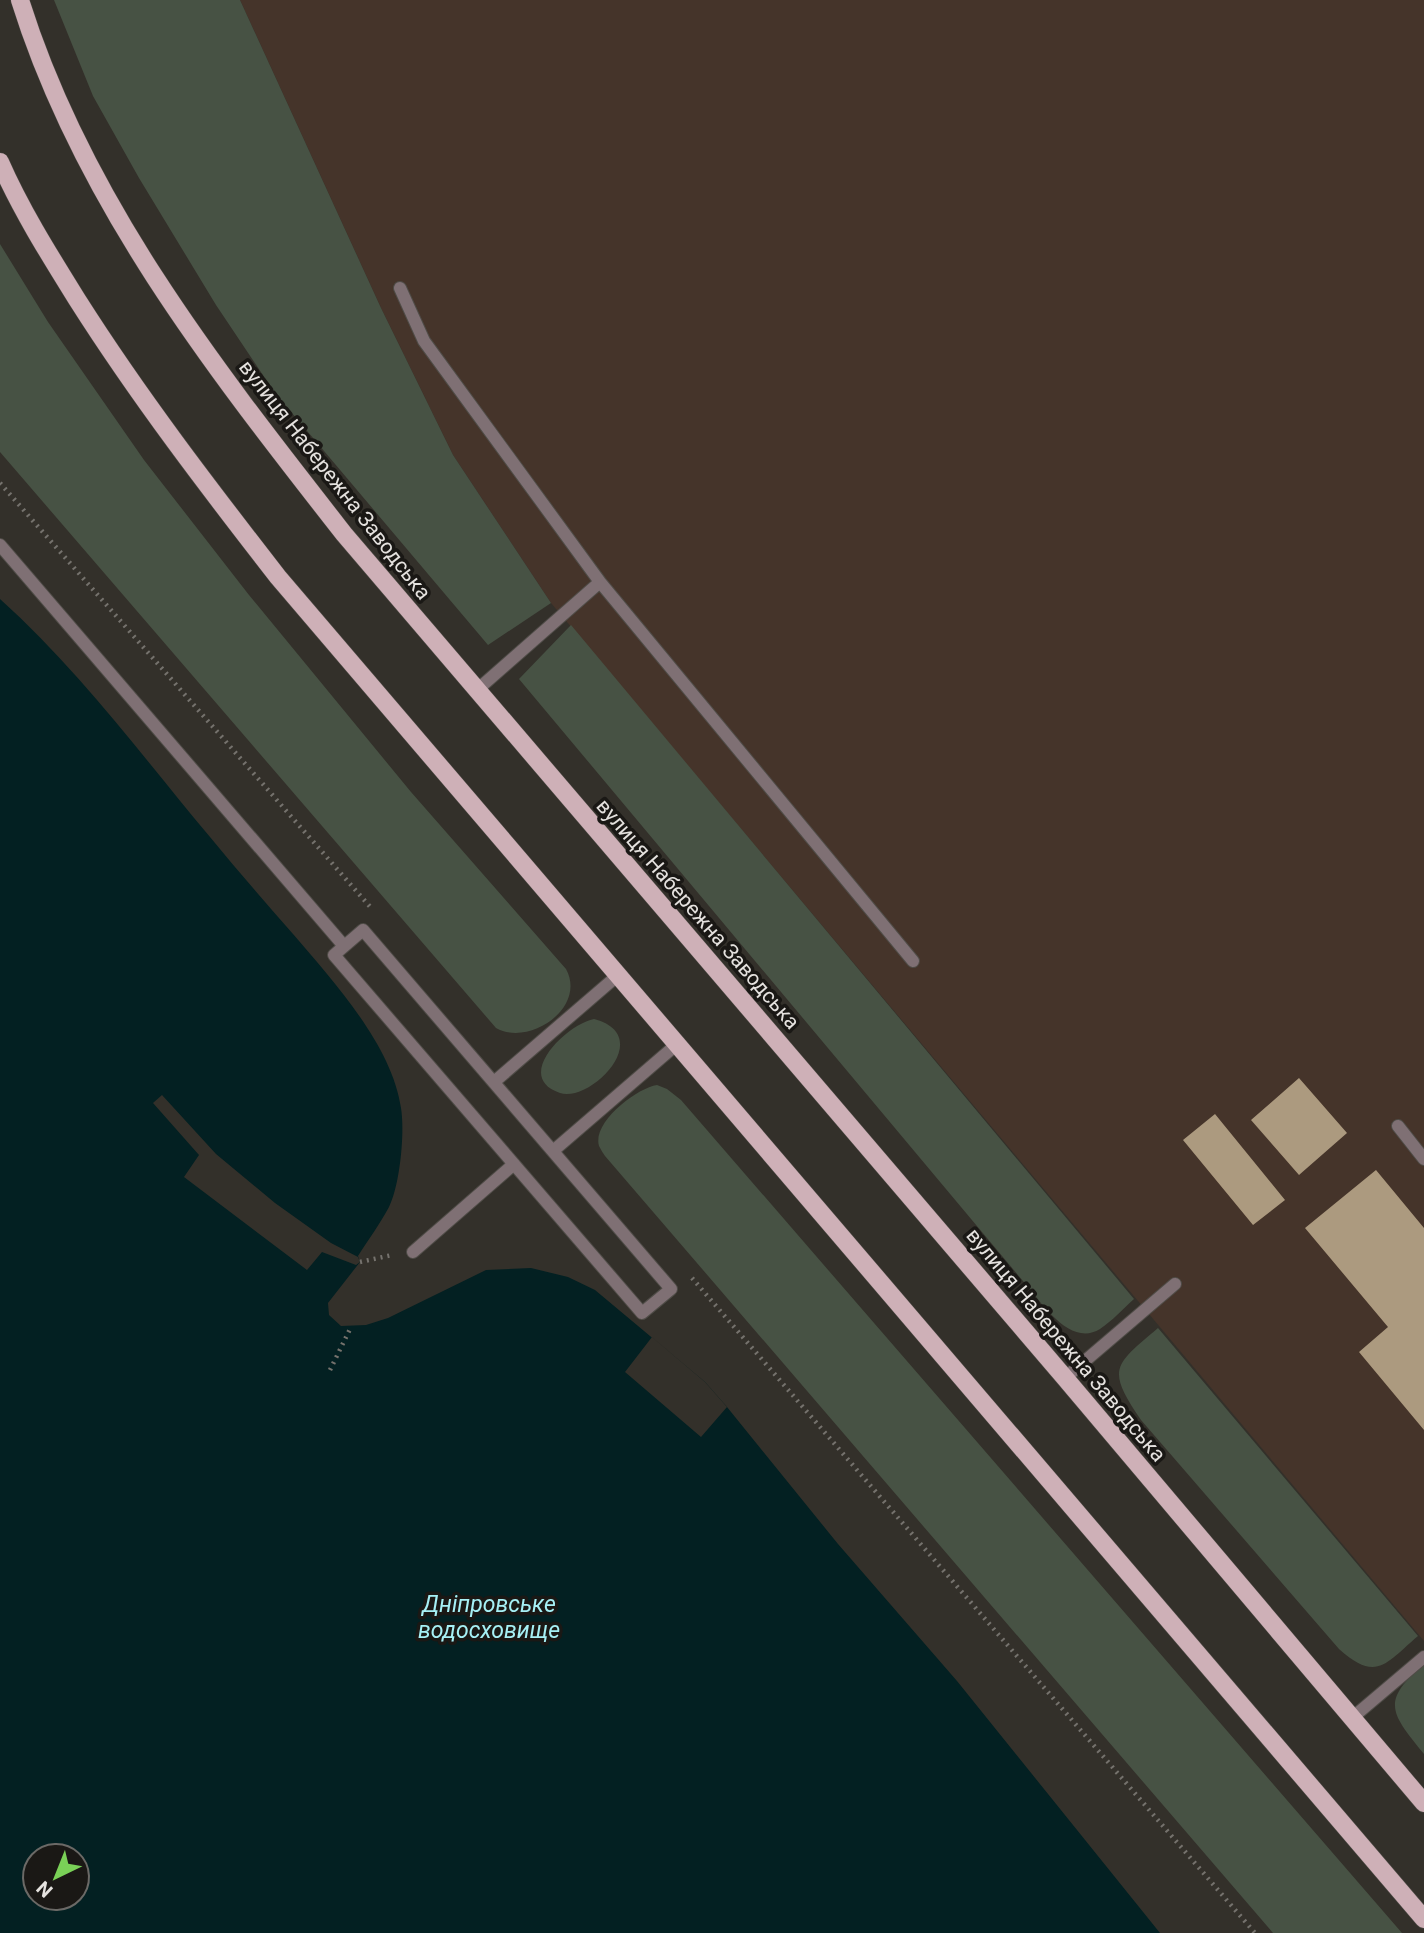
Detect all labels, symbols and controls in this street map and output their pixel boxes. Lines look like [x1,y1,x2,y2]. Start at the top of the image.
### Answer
street label: вулиця Набережна Заводська [234,356,436,604]
street label: вулиця Набережна Заводська [592,794,804,1034]
street label: вулиця Набережна Заводська [961,1224,1171,1466]
water label: Дніпровське водосховище [418,1591,560,1644]
north arrow [21,1842,91,1912]
text: N [32,1876,57,1902]

